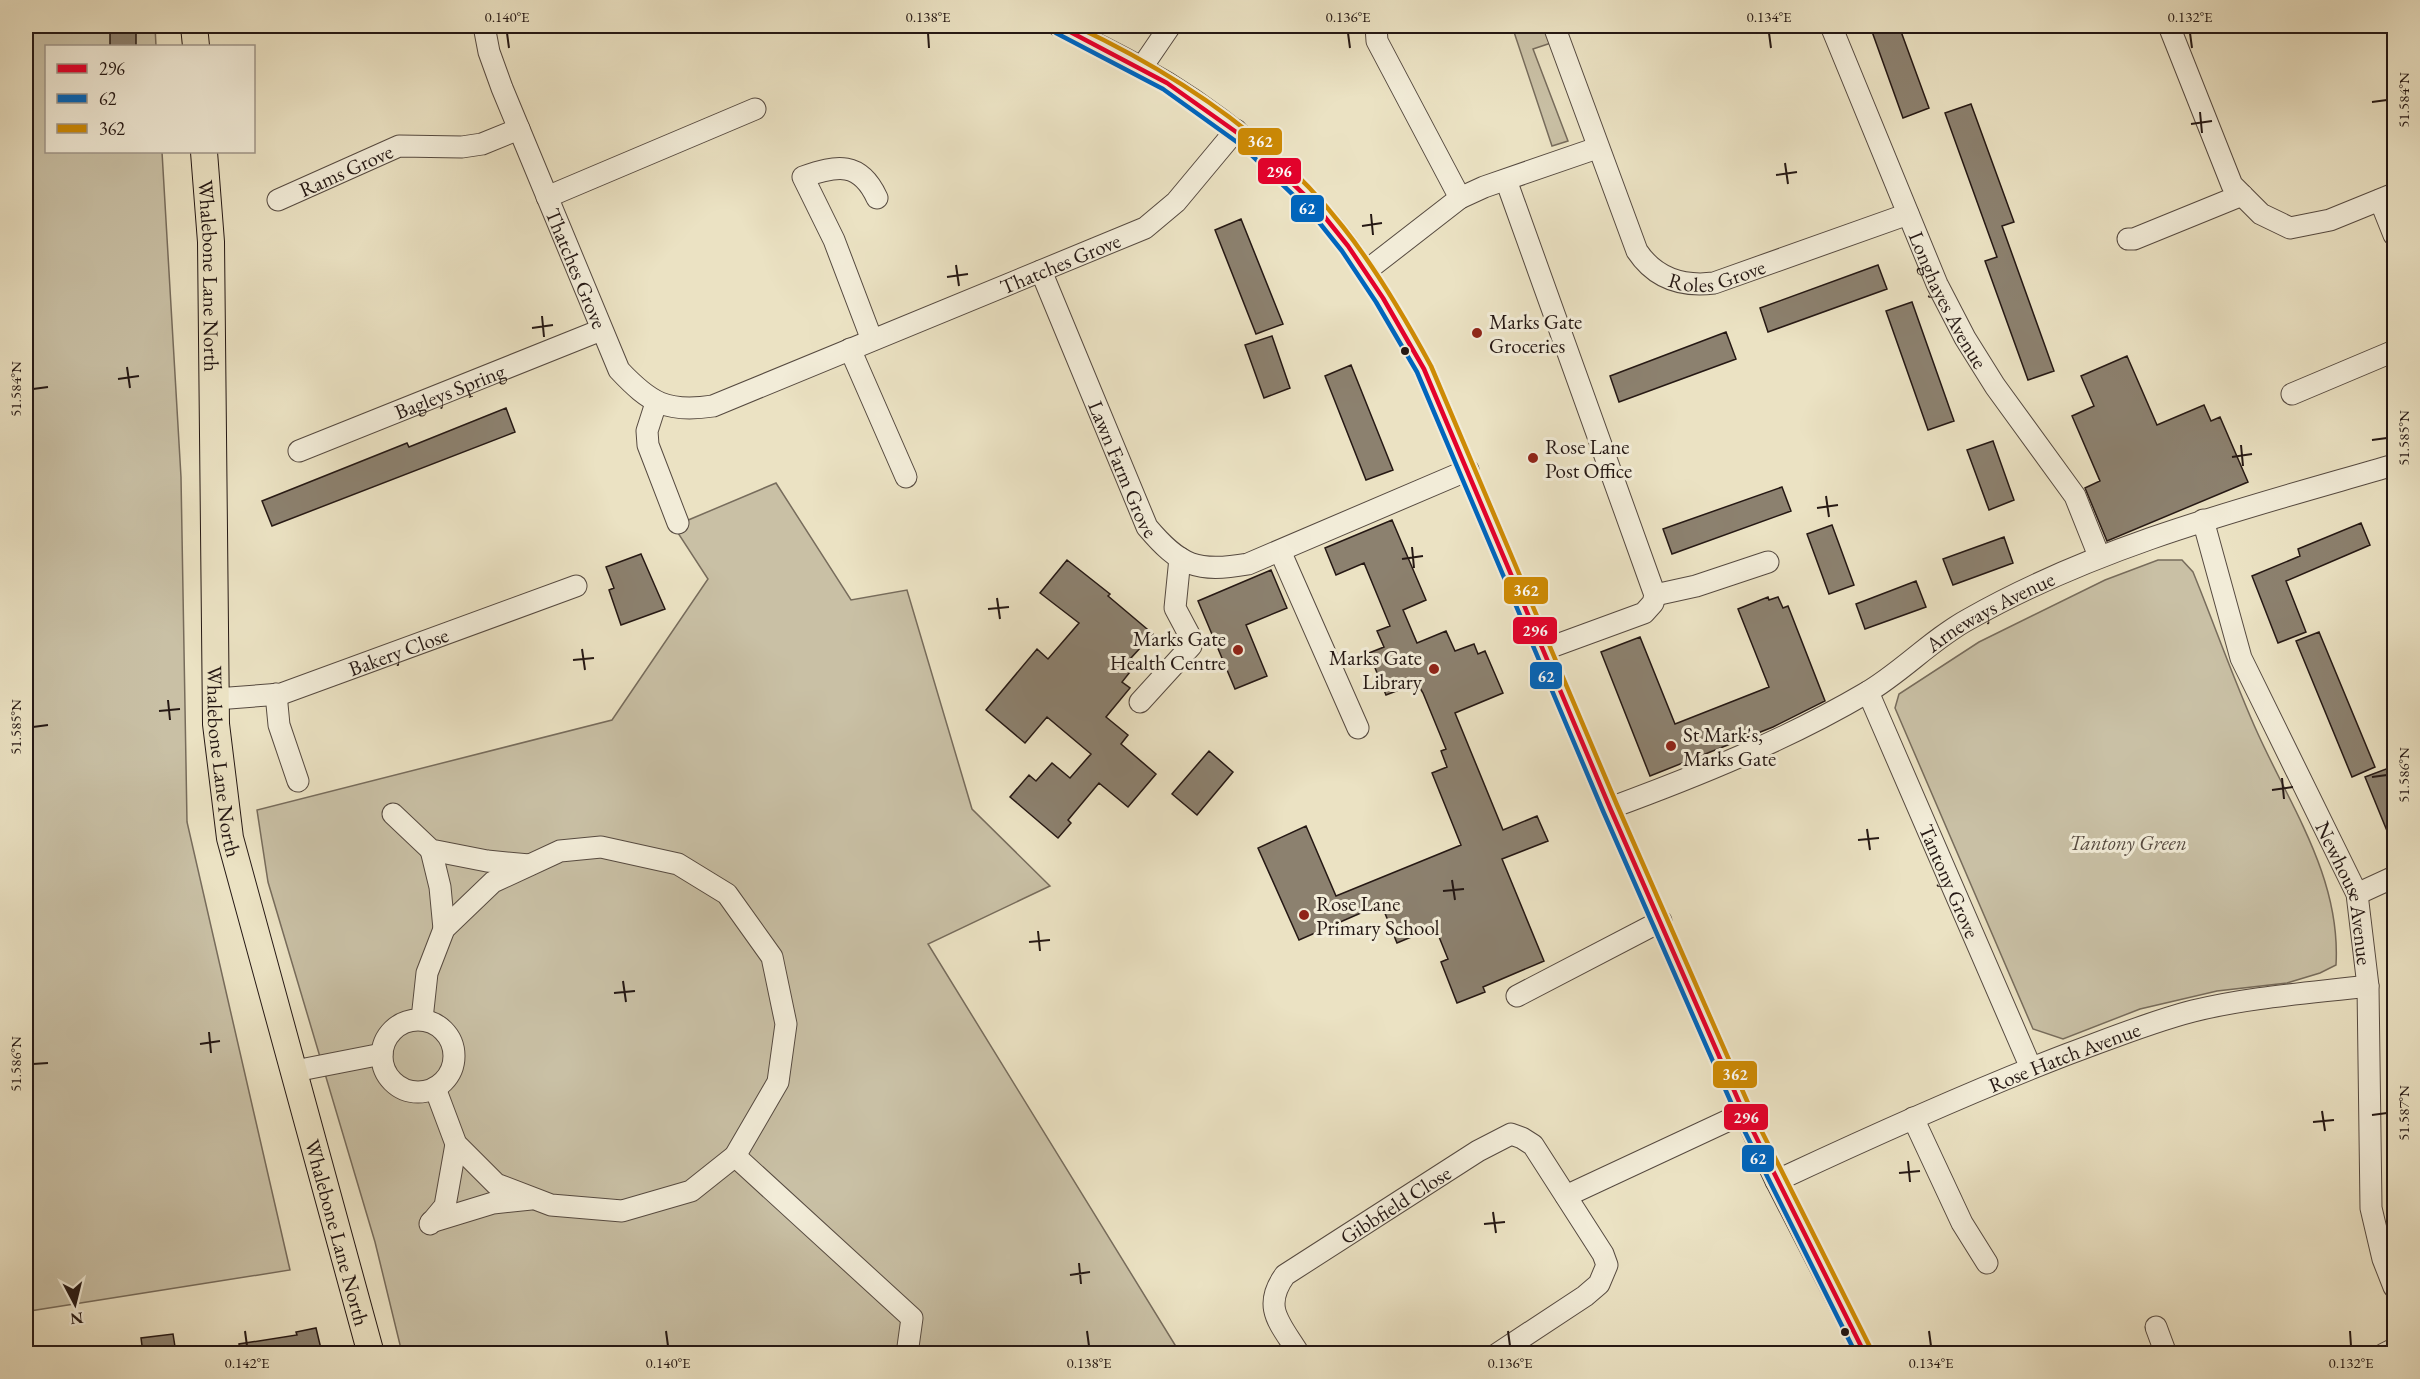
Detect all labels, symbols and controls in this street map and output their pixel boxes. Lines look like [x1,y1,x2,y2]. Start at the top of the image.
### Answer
text: 0.140°E [484,7,530,26]
text: 0.138°E [905,7,951,26]
text: 0.136°E [1325,7,1371,26]
text: 0.134°E [1746,7,1792,26]
text: 0.132°E [2167,7,2213,26]
legend [45,45,255,153]
text: 296 [99,57,125,80]
text: 51.584°N [2394,72,2413,128]
text: 62 [99,87,117,110]
text: 362 [99,117,125,140]
line badge: 362 [1237,127,1283,156]
text: 362 [1247,131,1273,152]
street label: Rams Grove [294,137,397,203]
line badge: 296 [1257,157,1302,185]
text: 296 [1266,161,1292,182]
street label: Whalebone Lane North [193,179,226,372]
line badge: 62 [1290,194,1325,223]
text: 62 [1299,198,1316,219]
street label: Thatches Grove [540,204,614,333]
street label: Thatches Grove [996,226,1124,300]
street label: Longhayes Avenue [1903,227,1994,373]
street label: Roles Grove [1665,252,1769,297]
place label: Marks Gate Groceries [1489,308,1582,359]
marker: Marks Gate Groceries [1470,326,1484,340]
unlabelled marker [1399,345,1411,357]
street label: Bagleys Spring [390,356,509,425]
text: 51.584°N [6,361,25,417]
street label: Lawn Farm Grove [1083,396,1164,543]
text: 51.585°N [2394,410,2413,466]
place label: Rose Lane Post Office [1545,433,1632,484]
marker: Rose Lane Post Office [1526,451,1540,465]
street label: Arneways Avenue [1919,565,2058,658]
line badge: 362 [1503,576,1549,605]
text: 362 [1513,580,1539,601]
line badge: 296 [1512,616,1558,645]
street label: Bakery Close [344,620,452,682]
text: 296 [1522,620,1548,641]
place label: Marks Gate Health Centre [1110,625,1226,676]
marker: Marks Gate Health Centre [1231,643,1245,657]
place label: Marks Gate Library [1329,644,1423,695]
line badge: 62 [1529,661,1563,690]
marker: Marks Gate Library [1427,662,1441,676]
street label: Whalebone Lane North [202,666,248,860]
text: 62 [1538,666,1555,687]
text: 51.585°N [6,699,25,755]
place label: St Mark's, Marks Gate [1683,721,1776,772]
marker: St Mark's, Marks Gate [1664,739,1678,753]
text: 51.586°N [2394,747,2413,803]
street label: Newhouse Avenue [2310,817,2379,967]
street label: Tantony Grove [1913,820,1986,942]
park label: Tantony Green [2069,829,2187,856]
place label: Rose Lane Primary School [1316,890,1440,941]
marker: Rose Lane Primary School [1297,908,1311,922]
street label: Rose Hatch Avenue [1984,1015,2144,1098]
text: 51.586°N [6,1036,25,1092]
line badge: 362 [1712,1060,1758,1089]
text: 362 [1722,1064,1748,1085]
text: 51.587°N [2394,1085,2413,1141]
line badge: 296 [1723,1103,1769,1131]
text: 296 [1733,1107,1759,1128]
street label: Whalebone Lane North [299,1136,376,1329]
line badge: 62 [1741,1144,1775,1173]
text: 62 [1750,1148,1767,1169]
street label: Gibbfield Close [1335,1159,1456,1250]
north arrow [45,1274,105,1334]
text: N [69,1307,84,1330]
unlabelled marker [1839,1326,1851,1338]
text: 0.142°E [224,1353,270,1372]
text: 0.140°E [645,1353,691,1372]
text: 0.138°E [1066,1353,1112,1372]
text: 0.136°E [1487,1353,1533,1372]
text: 0.134°E [1908,1353,1954,1372]
text: 0.132°E [2328,1353,2374,1372]

